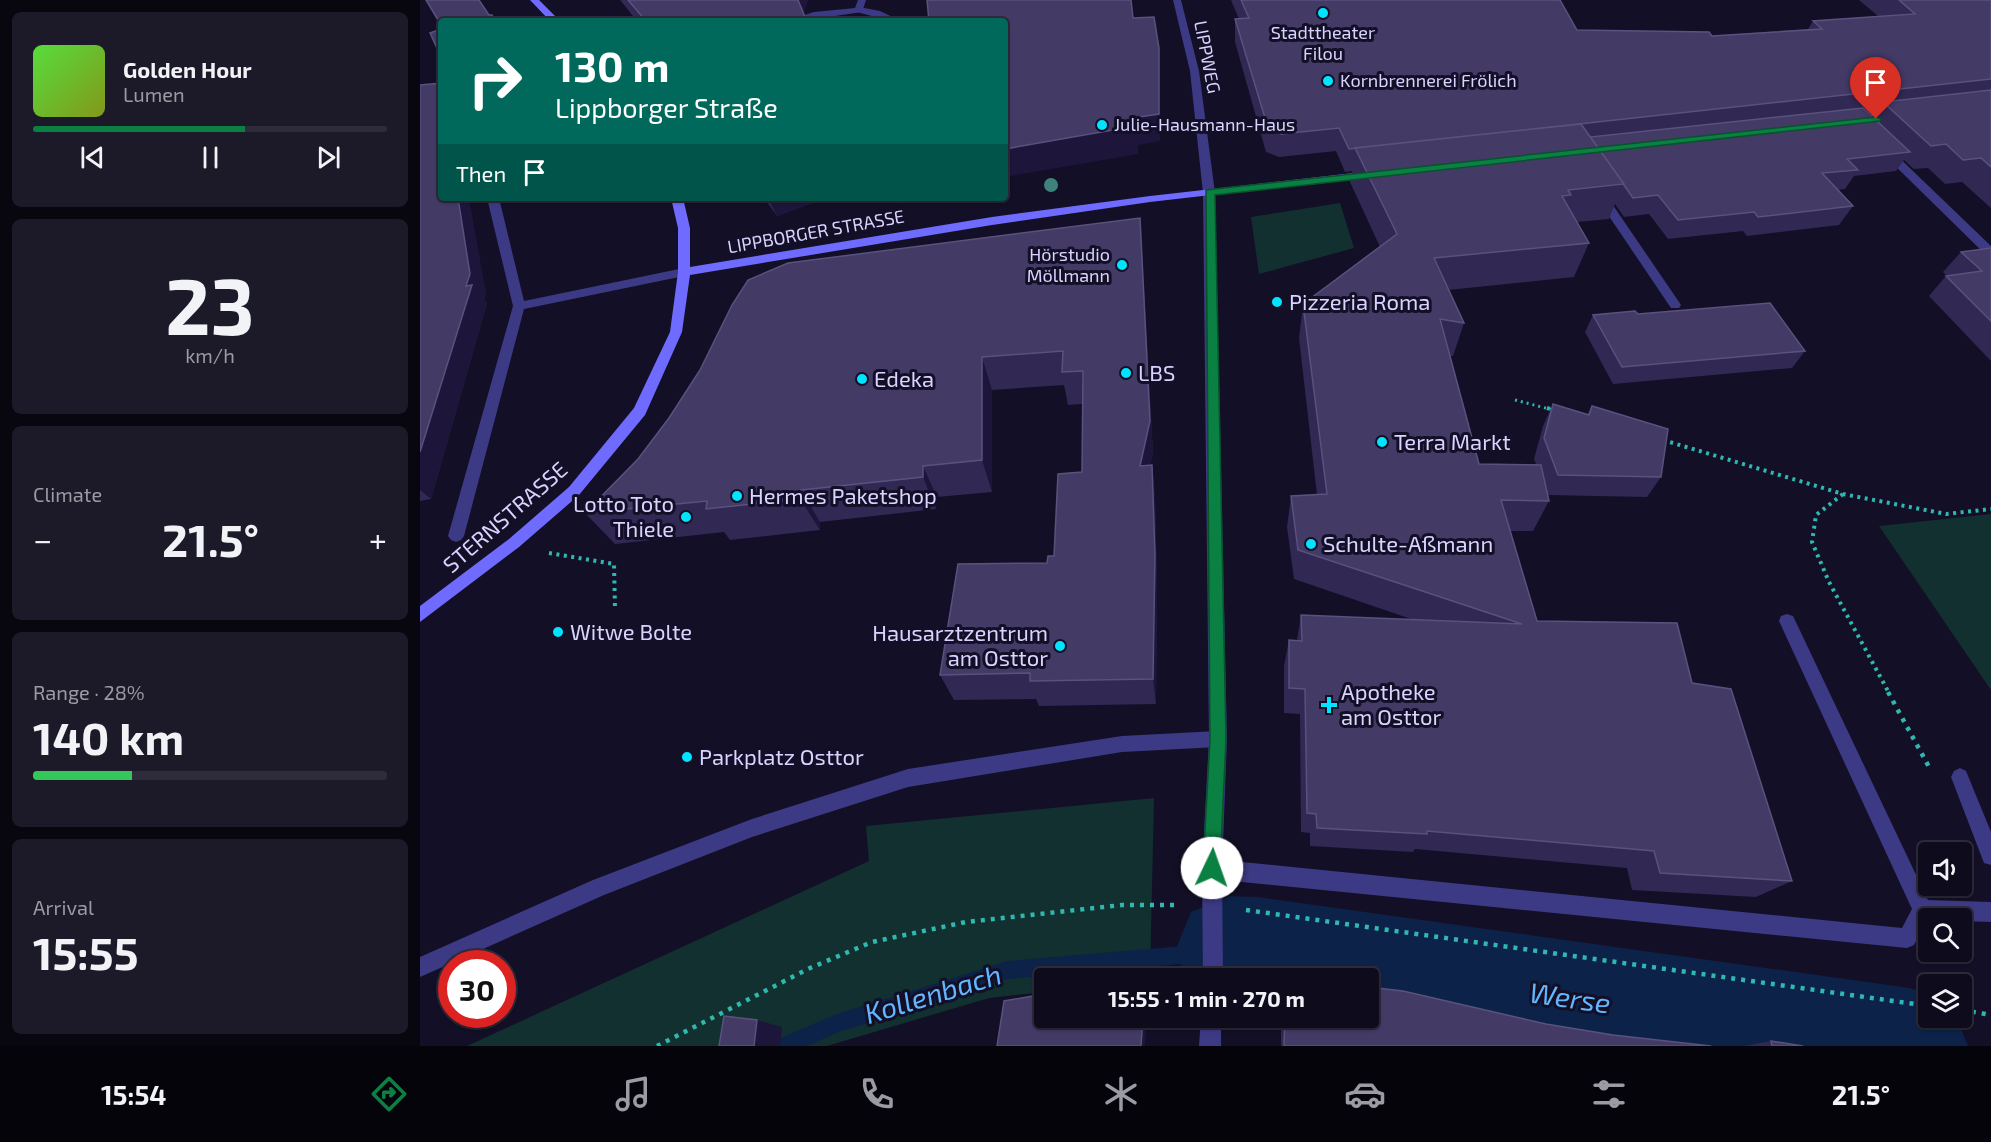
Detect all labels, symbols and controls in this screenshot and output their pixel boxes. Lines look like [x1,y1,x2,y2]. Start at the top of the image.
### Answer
marker: Stadttheater Filou [1316,6,1330,20]
street label: LIPPWEG [1190,19,1226,95]
place label: Stadttheater Filou [1271,21,1375,64]
text: 130 m [555,40,670,90]
icon: right [456,42,534,120]
text: Golden Hour [123,56,252,82]
pin [1850,57,1901,119]
icon: arrive [1859,66,1892,99]
place label: Kornbrennerei Frölich [1340,69,1517,91]
marker: Kornbrennerei Frölich [1321,74,1335,88]
text: Lumen [123,82,185,106]
text: Lippborger Straße [555,91,778,123]
place label: Julie-Hausmann-Haus [1114,113,1295,135]
marker: Julie-Hausmann-Haus [1095,118,1109,132]
icon: previous [76,141,109,174]
icon: pause [194,141,227,174]
icon: next [312,141,345,174]
icon: arrive [518,156,551,189]
text: Then [456,160,506,186]
street label: LIPPBORGER STRASSE [726,205,906,257]
place label: Hörstudio Möllmann [1027,243,1110,286]
text: 23 [165,257,255,351]
marker: Hörstudio Möllmann [1115,258,1129,272]
place label: Pizzeria Roma [1289,288,1430,314]
marker: Pizzeria Roma [1270,295,1284,309]
text: km/h [185,343,235,367]
place label: LBS [1138,359,1175,385]
place label: Edeka [874,365,934,391]
marker: LBS [1119,366,1133,380]
marker: Edeka [855,372,869,386]
place label: Terra Markt [1394,428,1511,454]
marker: Terra Markt [1375,435,1389,449]
street label: STERNSTRASSE [437,455,572,577]
text: Climate [33,482,102,506]
place label: Hermes Paketshop [749,482,937,508]
marker: Hermes Paketshop [730,489,744,503]
place label: Lotto Toto Thiele [573,490,674,541]
marker: Lotto Toto Thiele [679,510,693,524]
text: 21.5° [162,512,259,566]
text: − [33,519,52,559]
text: + [369,519,387,559]
place label: Schulte-Aßmann [1323,530,1493,556]
marker: Schulte-Aßmann [1304,537,1318,551]
place label: Witwe Bolte [570,618,692,644]
place label: Hausarztzentrum am Osttor [872,619,1048,670]
marker: Witwe Bolte [551,625,565,639]
marker: Hausarztzentrum am Osttor [1053,639,1067,653]
place label: Apotheke am Osttor [1341,678,1441,729]
text: Range · 28% [33,680,145,704]
marker: Apotheke am Osttor [1322,698,1336,712]
text: 140 km [33,710,184,764]
place label: Parkplatz Osttor [699,743,864,769]
marker: Parkplatz Osttor [680,750,694,764]
position arrow [1180,836,1244,900]
map controls [1918,842,1972,1028]
button: sound [1918,842,1972,896]
text: Arrival [33,895,94,919]
button: search [1918,908,1972,962]
text: 15:55 [33,925,139,979]
speed limit sign: 30 [438,950,516,1028]
water label: Kollenbach [860,956,1005,1030]
button: layers [1918,974,1972,1028]
water label: Werse [1527,975,1613,1020]
text: 15:55 · 1 min · 270 m [1108,985,1305,1011]
icon: directions [368,1073,410,1115]
icon: music [612,1073,654,1115]
icon: phone [856,1073,898,1115]
icon: climate [1100,1073,1142,1115]
icon: car [1344,1073,1386,1115]
icon: filters [1588,1073,1630,1115]
text: 15:54 [101,1078,167,1110]
text: 21.5° [1832,1078,1890,1110]

